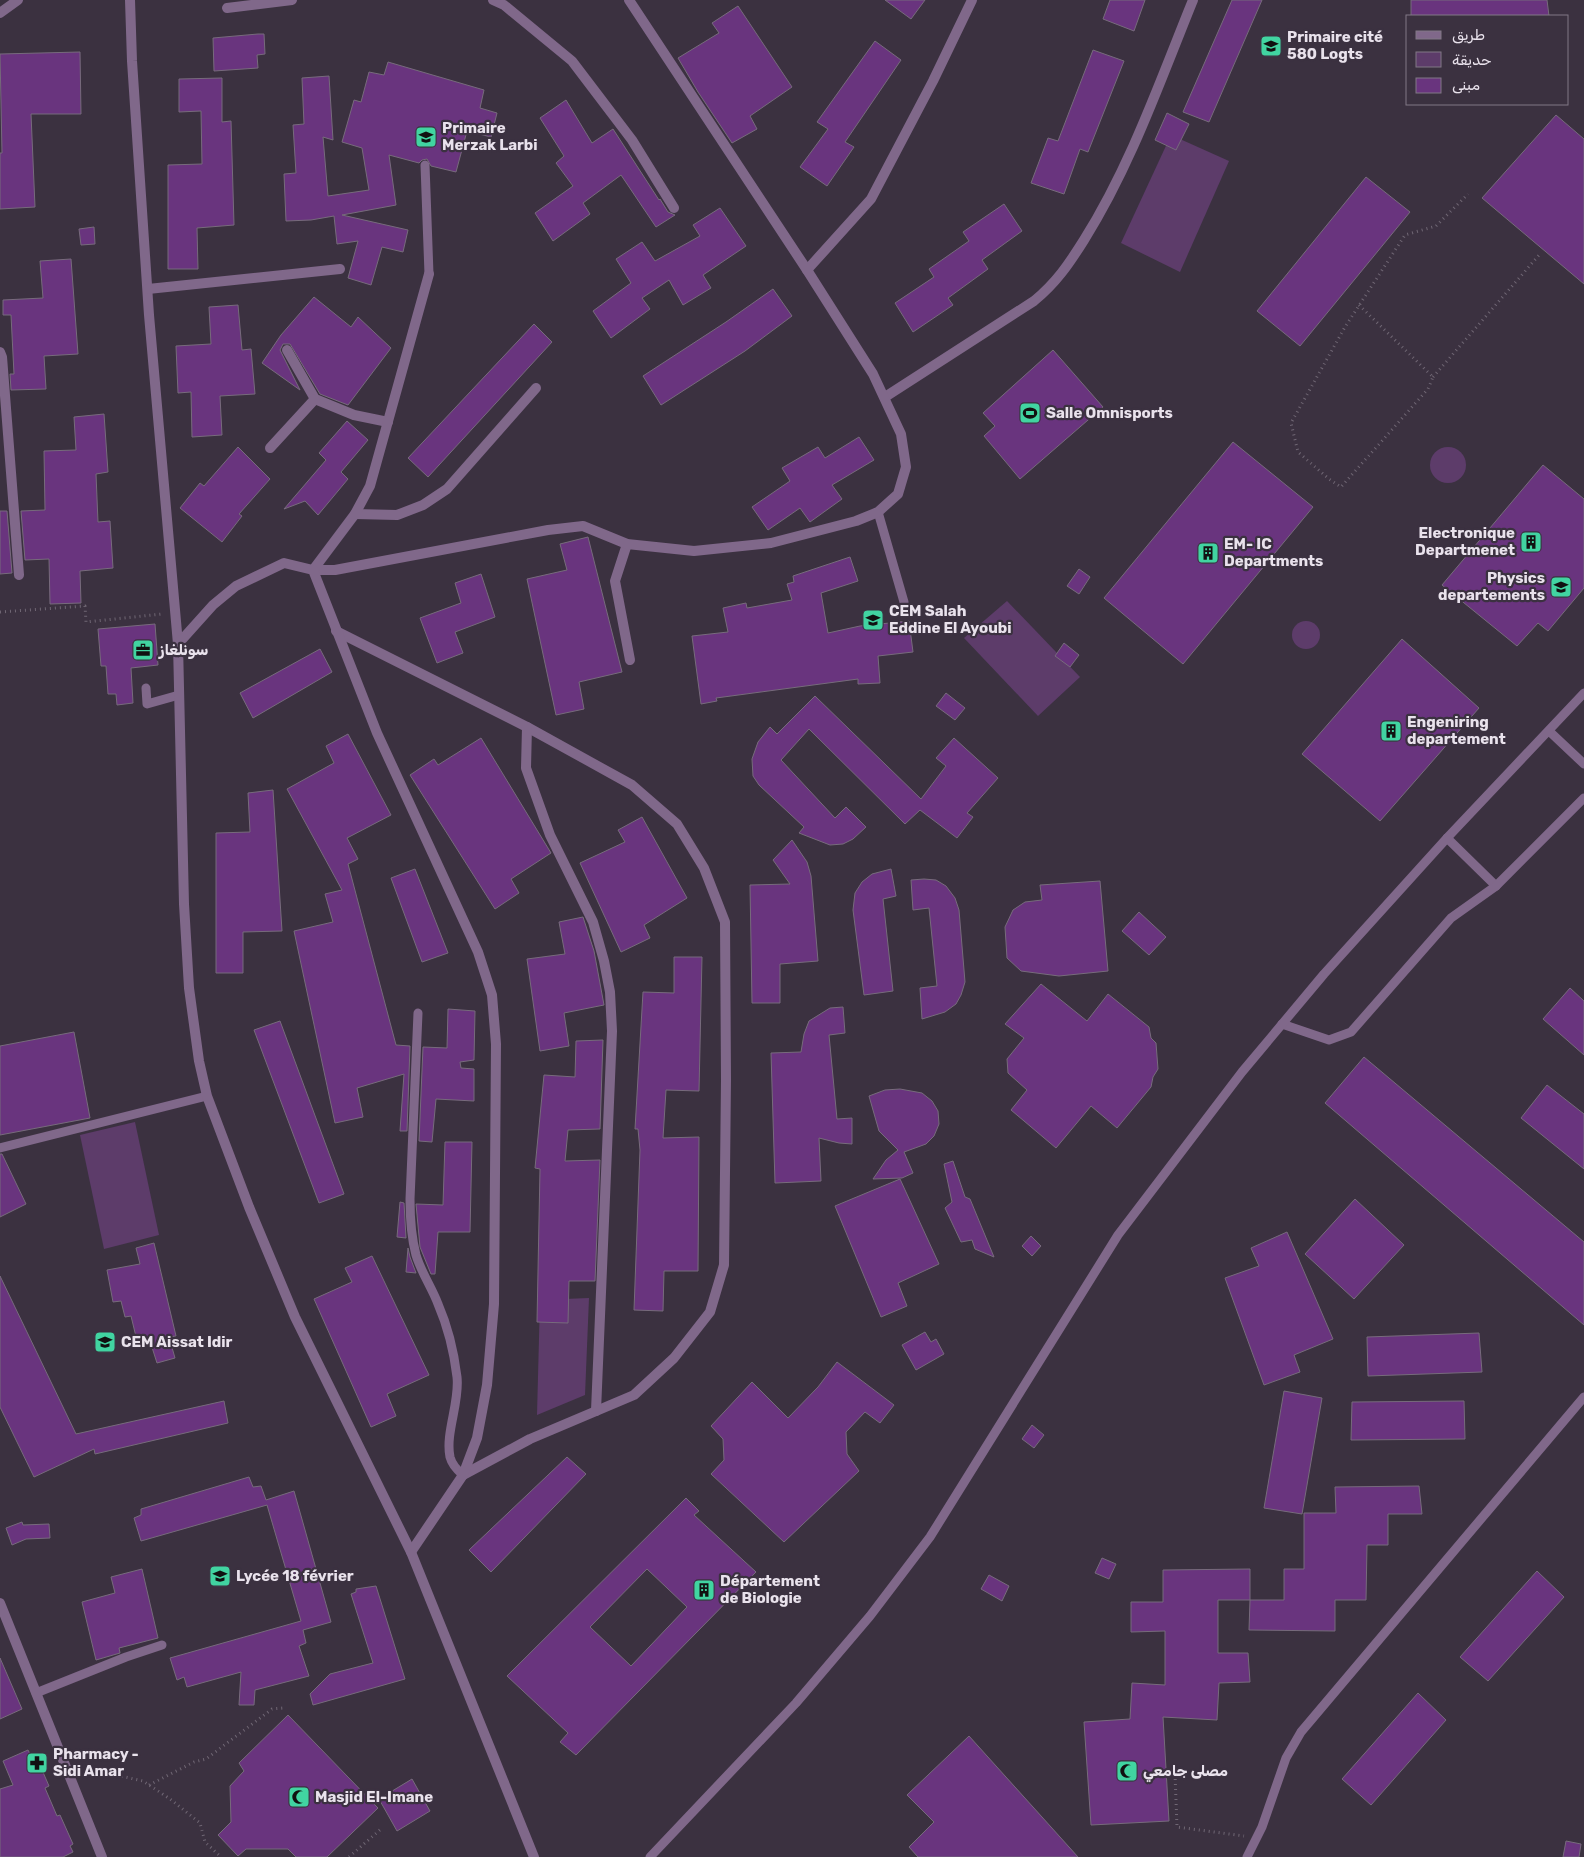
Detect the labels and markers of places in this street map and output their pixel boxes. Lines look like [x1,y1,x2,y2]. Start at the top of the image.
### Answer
place label: Primaire cité 580 Logts [1287,28,1383,63]
school or university icon: Primaire cité 580 Logts [1259,34,1283,58]
place label: Primaire Merzak Larbi [442,119,538,154]
school or university icon: Primaire Merzak Larbi [414,125,438,149]
sports icon: Salle Omnisports [1018,401,1042,425]
place label: Salle Omnisports [1046,404,1173,422]
place label: Electronique Departmenet [1415,524,1515,559]
building icon: Electronique Departmenet [1519,530,1543,554]
place label: EM- IC Departments [1224,535,1323,570]
building icon: EM- IC Departments [1196,541,1220,565]
place label: Physics departements [1438,569,1545,604]
school or university icon: Physics departements [1549,575,1573,599]
place label: CEM Salah Eddine El Ayoubi [889,602,1012,637]
school or university icon: CEM Salah Eddine El Ayoubi [861,608,885,632]
office icon: سونلغاز [131,638,155,662]
place label: سونلغاز [158,641,208,659]
place label: Engeniring departement [1407,713,1506,748]
building icon: Engeniring departement [1379,719,1403,743]
school or university icon: CEM Aissat Idir [93,1330,117,1354]
place label: CEM Aissat Idir [121,1333,233,1351]
school or university icon: Lycée 18 février [208,1564,232,1588]
place label: Lycée 18 février [236,1567,354,1585]
place label: Département de Biologie [720,1572,820,1607]
building icon: Département de Biologie [692,1578,716,1602]
place label: Pharmacy - Sidi Amar [53,1745,139,1780]
pharmacy icon: Pharmacy - Sidi Amar [25,1751,49,1775]
mosque icon: مصلى جامعي [1115,1759,1139,1783]
place label: مصلى جامعي [1143,1762,1228,1783]
mosque icon: Masjid El-Imane [287,1785,311,1809]
place label: Masjid El-Imane [315,1788,433,1806]

